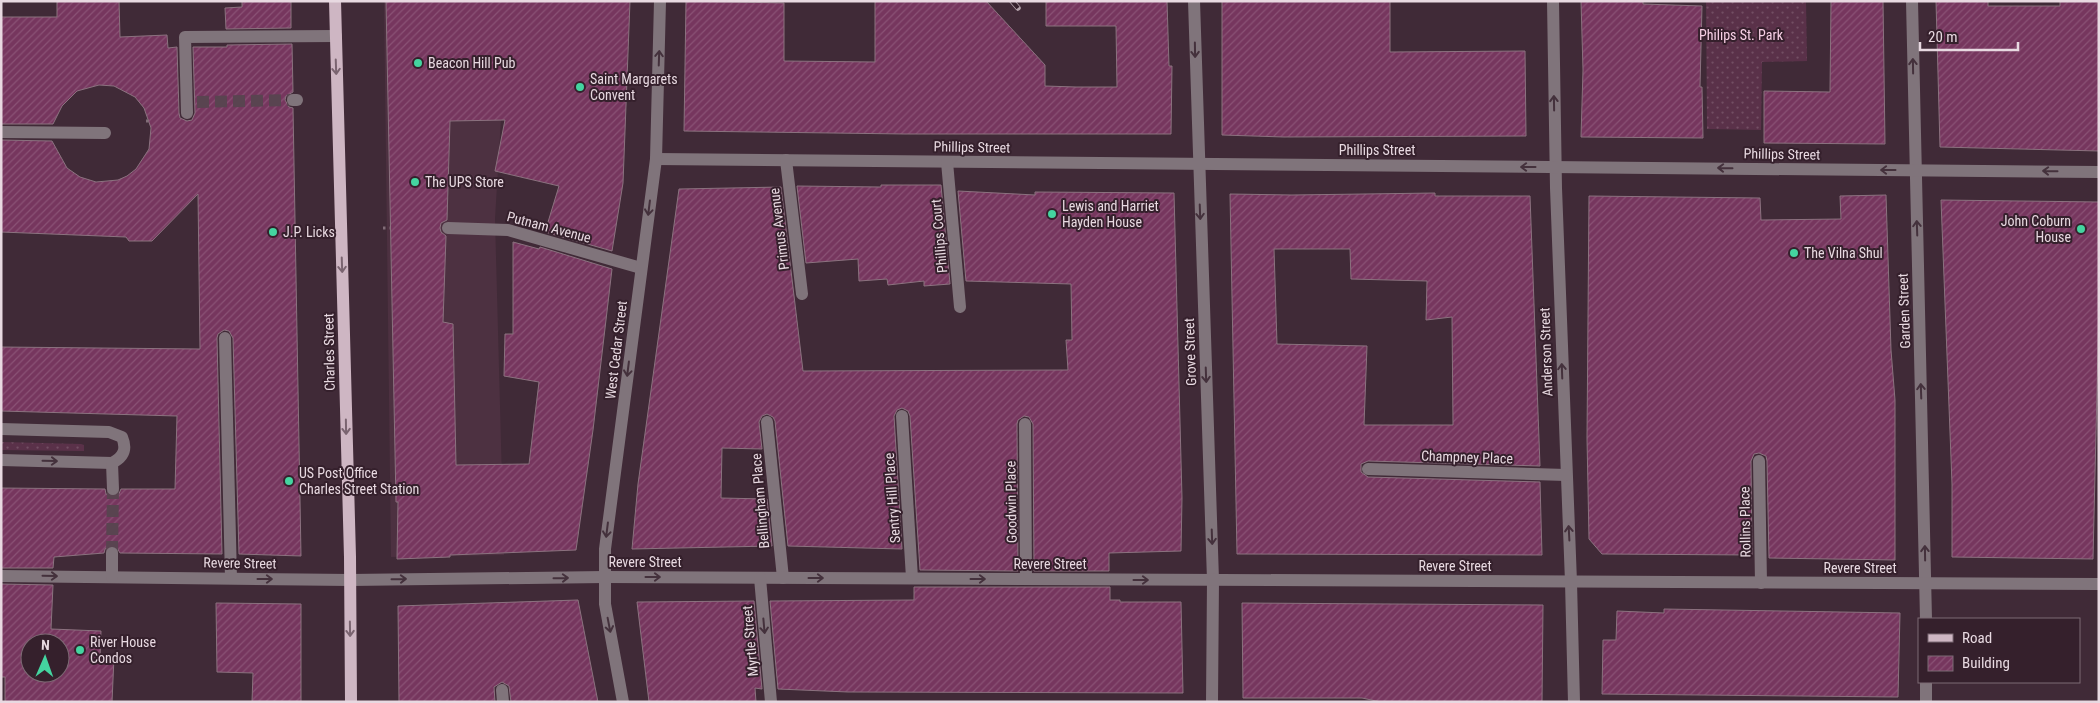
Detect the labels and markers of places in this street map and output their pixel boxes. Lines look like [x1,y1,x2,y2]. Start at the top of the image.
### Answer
place label: Beacon Hill Pub [428,55,515,71]
marker: Beacon Hill Pub [412,57,424,69]
place label: Saint Margarets Convent [590,71,678,103]
marker: Saint Margarets Convent [574,81,586,93]
place label: The UPS Store [425,174,504,190]
marker: The UPS Store [409,176,421,188]
place label: Lewis and Harriet Hayden House [1062,198,1159,230]
marker: Lewis and Harriet Hayden House [1046,208,1058,220]
place label: John Coburn House [2001,213,2071,245]
marker: John Coburn House [2075,223,2087,235]
place label: J.P. Licks [283,224,335,240]
marker: J.P. Licks [267,226,279,238]
place label: The Vilna Shul [1804,245,1883,261]
marker: The Vilna Shul [1788,247,1800,259]
place label: US Post Office Charles Street Station [299,465,419,497]
marker: US Post Office Charles Street Station [283,475,295,487]
place label: River House Condos [90,634,156,666]
marker: River House Condos [74,644,86,656]

